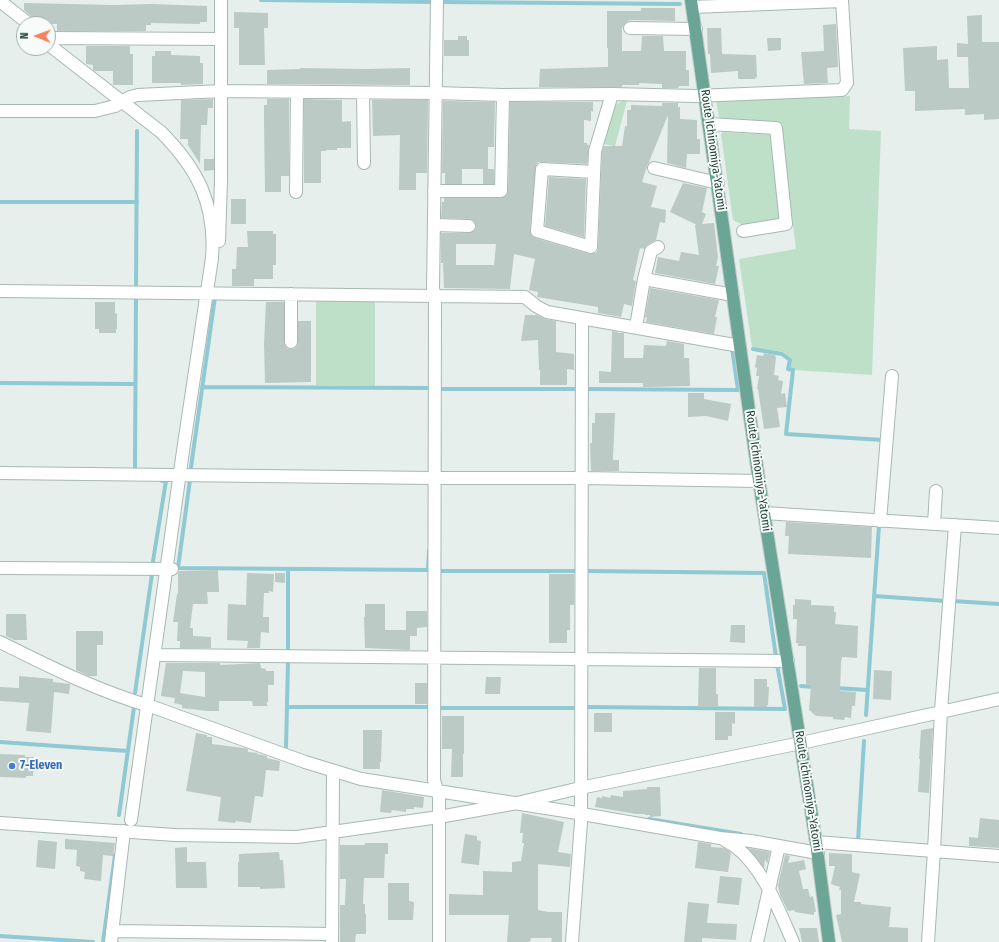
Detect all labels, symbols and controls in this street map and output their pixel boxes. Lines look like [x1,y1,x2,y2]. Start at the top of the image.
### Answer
north arrow [16,16,56,56]
text: N [18,32,31,39]
street label: Route Ichinomiya-Yatomi [697,89,729,211]
street label: Route Ichinomiya-Yatomi [742,410,774,532]
street label: Route Ichinomiya-Yatomi [791,730,825,852]
place label: 7-Eleven [20,759,62,773]
marker: 7-Eleven [7,761,17,771]

